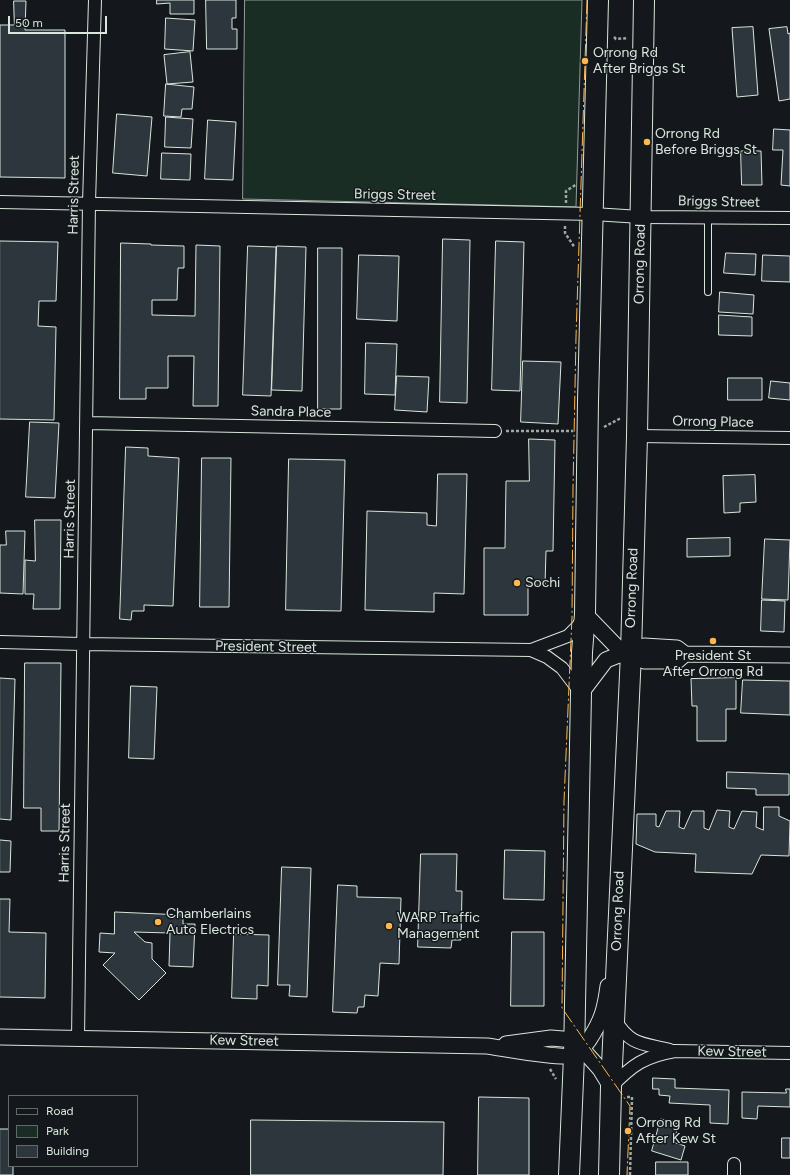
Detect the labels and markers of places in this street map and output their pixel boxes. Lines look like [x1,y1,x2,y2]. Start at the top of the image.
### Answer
place label: Orrong Rd After Briggs St [593,45,686,78]
marker: Orrong Rd After Briggs St [580,56,590,66]
place label: Orrong Rd Before Briggs St [655,126,757,158]
marker: Orrong Rd Before Briggs St [642,137,652,147]
place label: Sochi [525,575,560,591]
marker: Sochi [512,578,522,588]
marker: President St After Orrong Rd [708,636,718,646]
place label: President St After Orrong Rd [663,648,763,680]
place label: Chamberlains Auto Electrics [166,906,254,938]
place label: WARP Traffic Management [397,910,480,942]
marker: Chamberlains Auto Electrics [153,917,163,927]
marker: WARP Traffic Management [384,921,394,931]
place label: Orrong Rd After Kew St [636,1115,716,1148]
marker: Orrong Rd After Kew St [623,1126,633,1136]

